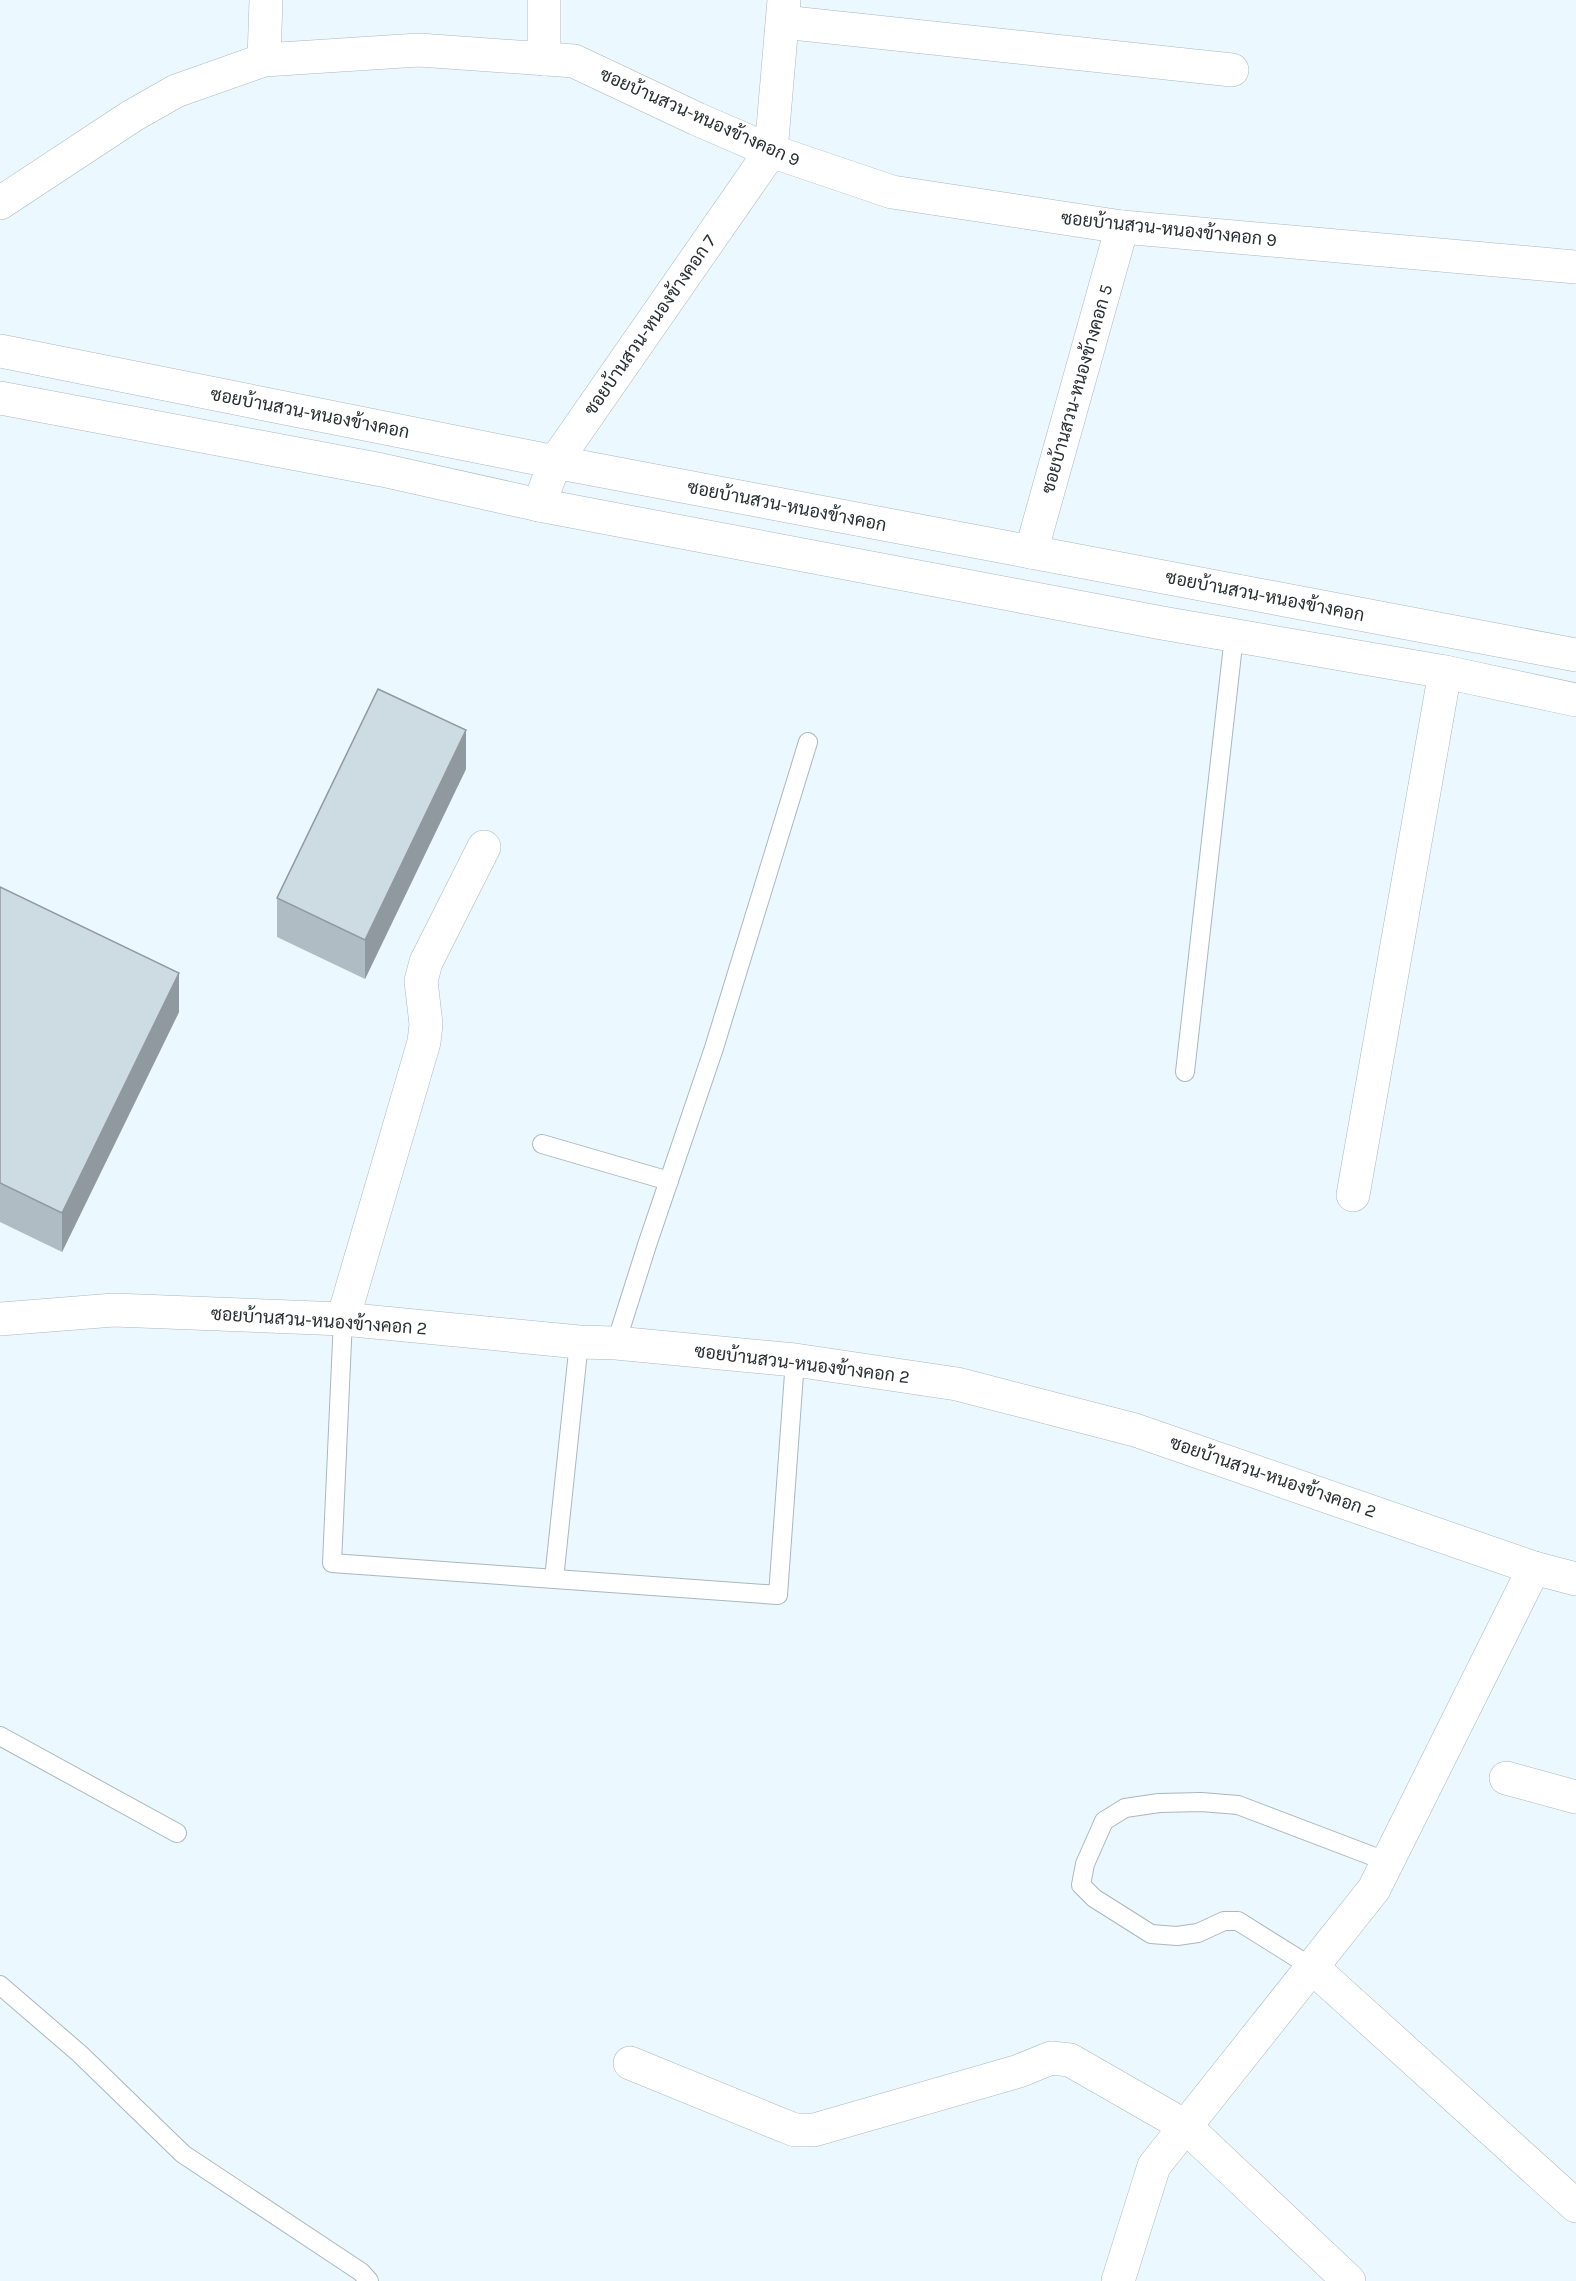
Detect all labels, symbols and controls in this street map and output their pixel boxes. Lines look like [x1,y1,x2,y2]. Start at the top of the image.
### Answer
street label: ซอยบ้านสวน-หนองข้างคอก 9 [596,62,804,171]
street label: ซอยบ้านสวน-หนองข้างคอก 9 [1060,206,1278,251]
street label: ซอยบ้านสวน-หนองข้างคอก 7 [579,230,721,419]
street label: ซอยบ้านสวน-หนองข้างคอก 5 [1036,282,1117,496]
street label: ซอยบ้านสวน-หนองข้างคอก [209,382,412,443]
street label: ซอยบ้านสวน-หนองข้างคอก [686,475,889,536]
street label: ซอยบ้านสวน-หนองข้างคอก [1164,565,1367,626]
street label: ซอยบ้านสวน-หนองข้างคอก 2 [210,1301,428,1340]
street label: ซอยบ้านสวน-หนองข้างคอก 2 [693,1339,911,1388]
street label: ซอยบ้านสวน-หนองข้างคอก 2 [1167,1430,1379,1523]

